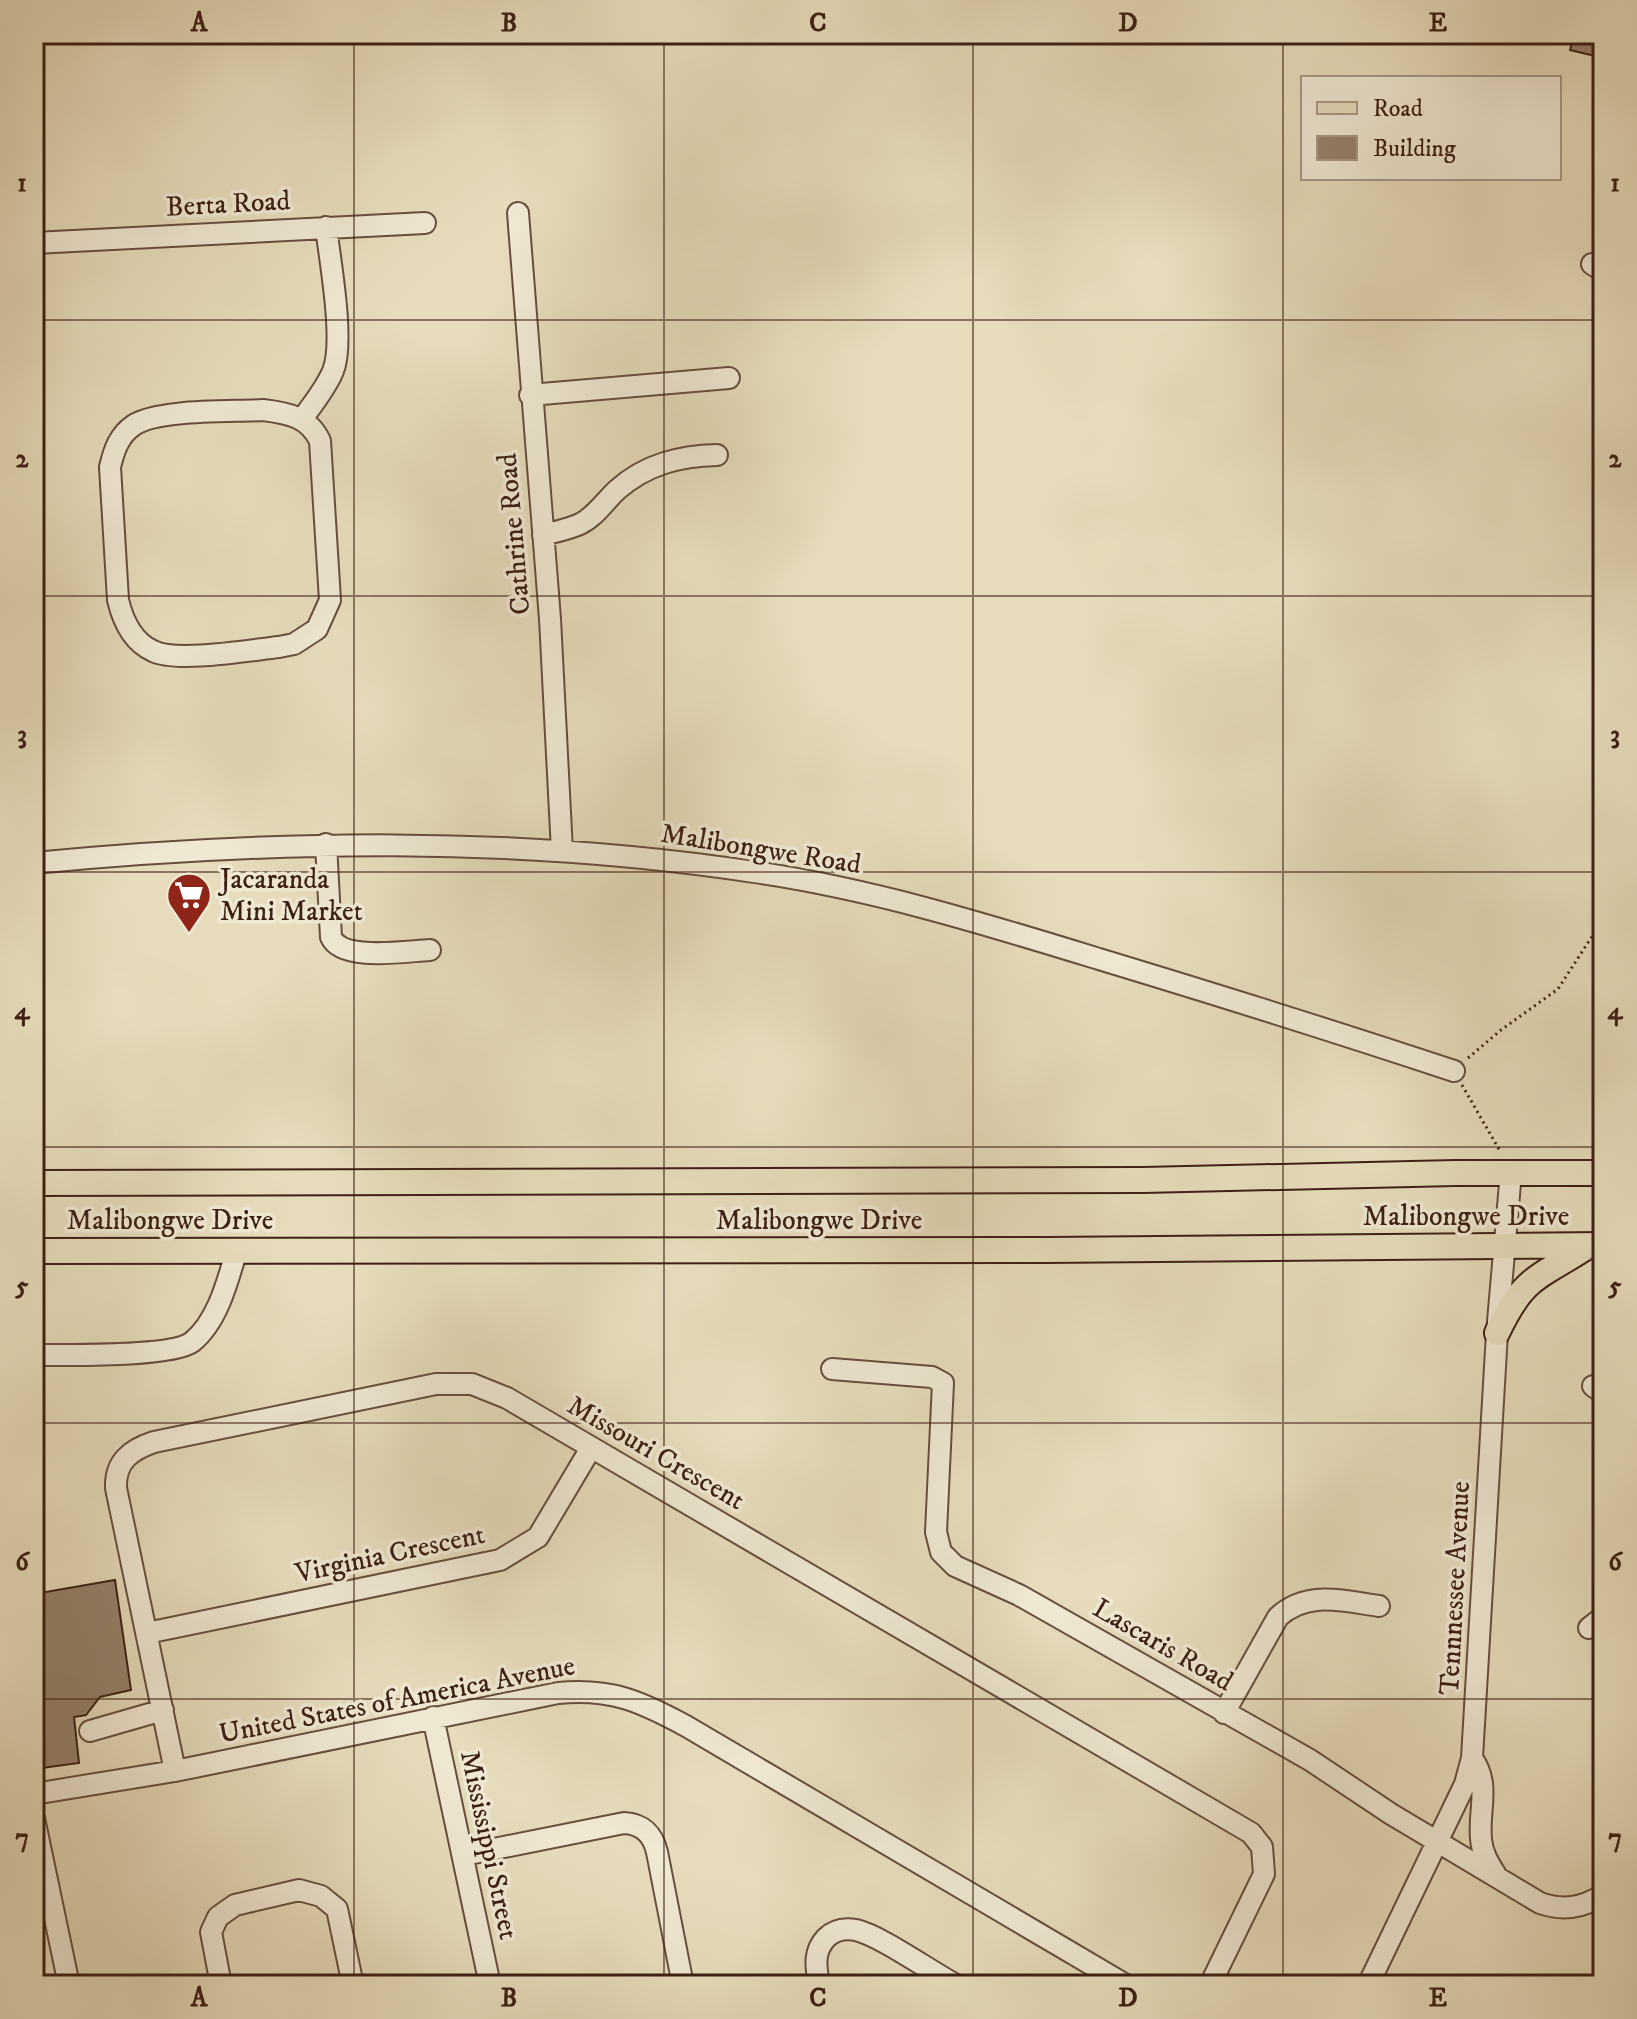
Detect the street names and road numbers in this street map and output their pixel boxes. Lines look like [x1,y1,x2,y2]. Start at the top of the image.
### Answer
street label: Berta Road [165,183,291,225]
street label: Cathrine Road [490,452,538,616]
street label: Malibongwe Road [658,816,864,882]
street label: Malibongwe Drive [1363,1199,1569,1234]
street label: Malibongwe Drive [67,1203,273,1238]
street label: Malibongwe Drive [716,1203,922,1238]
street label: Missouri Crescent [561,1388,751,1518]
street label: Tennnessee Avenue [1432,1480,1478,1696]
street label: Virginia Crescent [291,1517,488,1591]
street label: Lascaris Road [1087,1591,1239,1699]
street label: United States of America Avenue [216,1648,578,1752]
street label: Mississippi Street [452,1747,526,1943]

